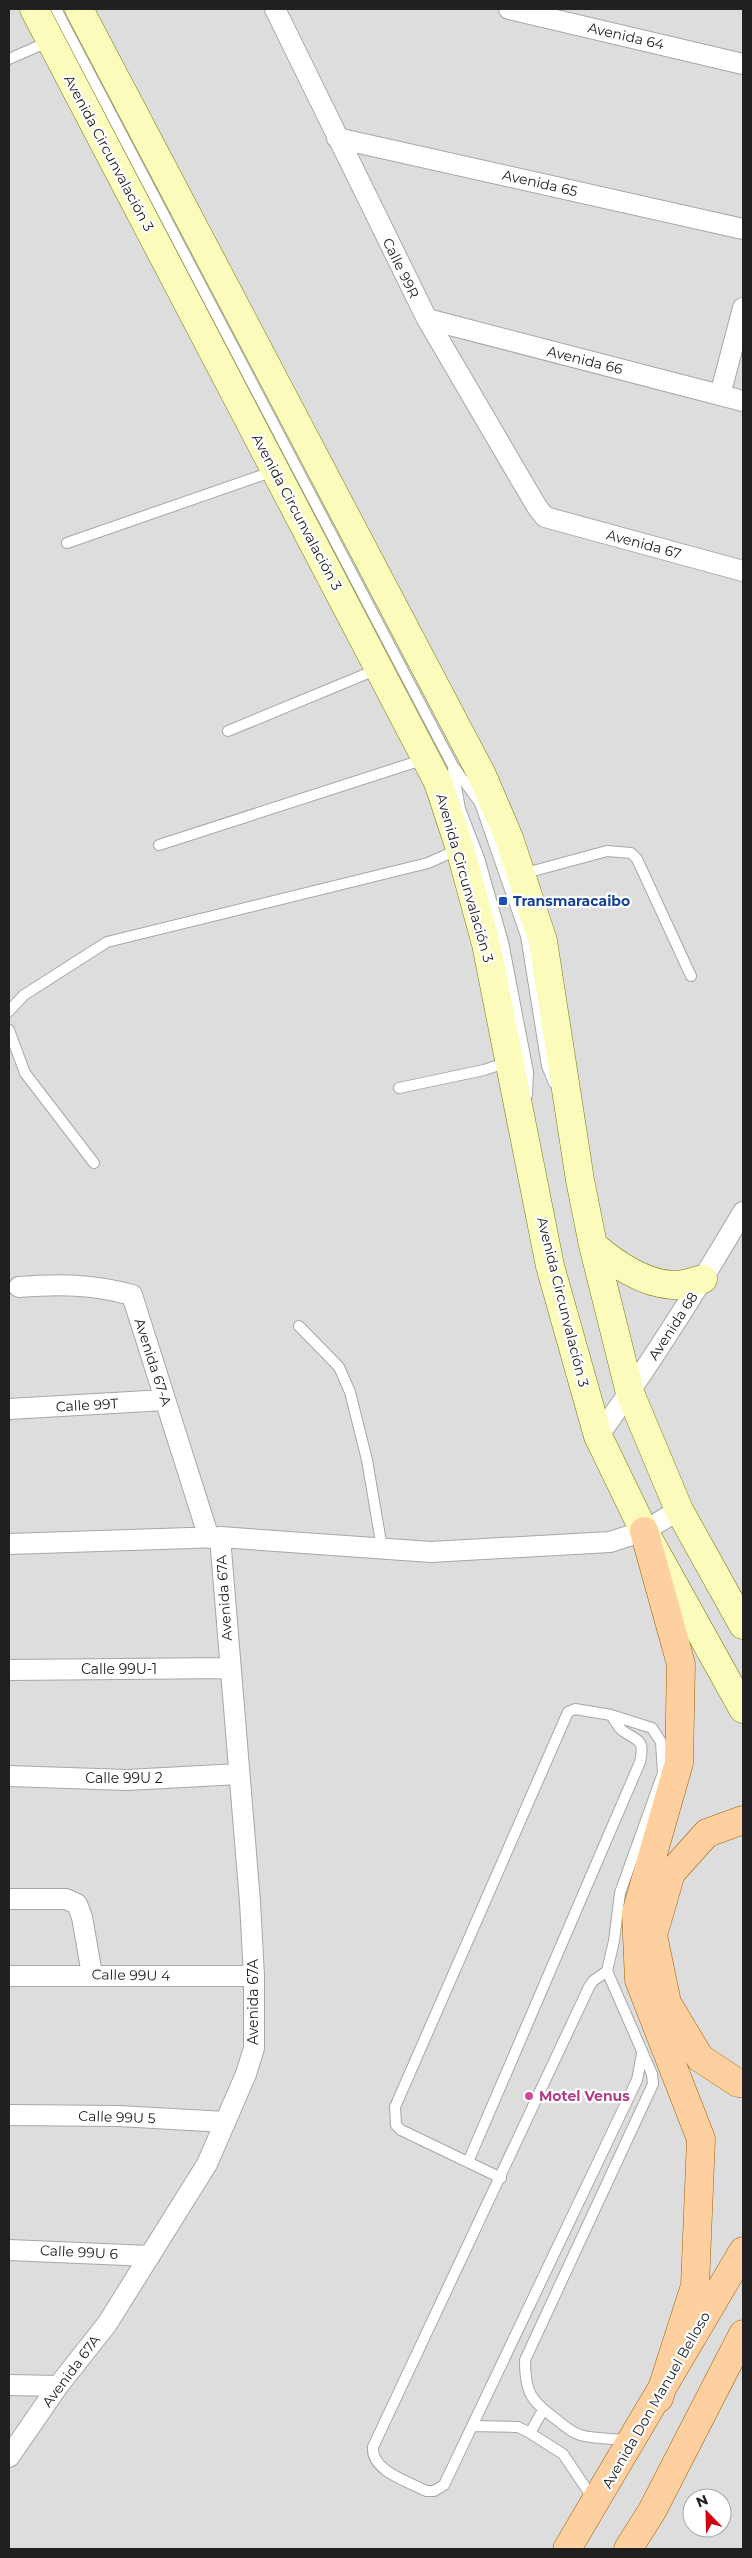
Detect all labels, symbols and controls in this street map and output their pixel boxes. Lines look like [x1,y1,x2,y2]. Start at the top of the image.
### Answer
street label: Avenida 64 [586,18,667,54]
street label: Avenida Circunvalación 3 [60,72,158,235]
street label: Avenida 65 [501,166,579,200]
street label: Calle 99R [379,235,423,301]
street label: Avenida 66 [545,342,625,378]
street label: Avenida Circunvalación 3 [248,431,346,594]
street label: Avenida 67 [605,525,683,563]
street label: Avenida Circunvalación 3 [432,791,498,965]
place label: Transmaracaibo [513,892,630,910]
marker: Transmaracaibo [497,895,509,907]
street label: Avenida Circunvalación 3 [533,1215,593,1389]
street label: Avenida 68 [644,1288,702,1363]
street label: Avenida 67-A [130,1316,176,1409]
street label: Calle 99T [55,1394,119,1416]
street label: Avenida 67A [212,1554,236,1641]
street label: Calle 99U-1 [81,1660,157,1678]
street label: Calle 99U 2 [85,1769,163,1787]
street label: Avenida 67A [244,1958,262,2045]
street label: Calle 99U 4 [91,1965,171,1985]
place label: Motel Venus [539,2087,630,2105]
marker: Motel Venus [523,2090,535,2102]
street label: Calle 99U 5 [78,2107,156,2127]
street label: Calle 99U 6 [40,2241,119,2263]
street label: Avenida Don Manuel Belloso [598,2308,714,2492]
street label: Avenida 67A [38,2331,105,2411]
north arrow [682,2488,732,2538]
text: N [693,2491,711,2512]

